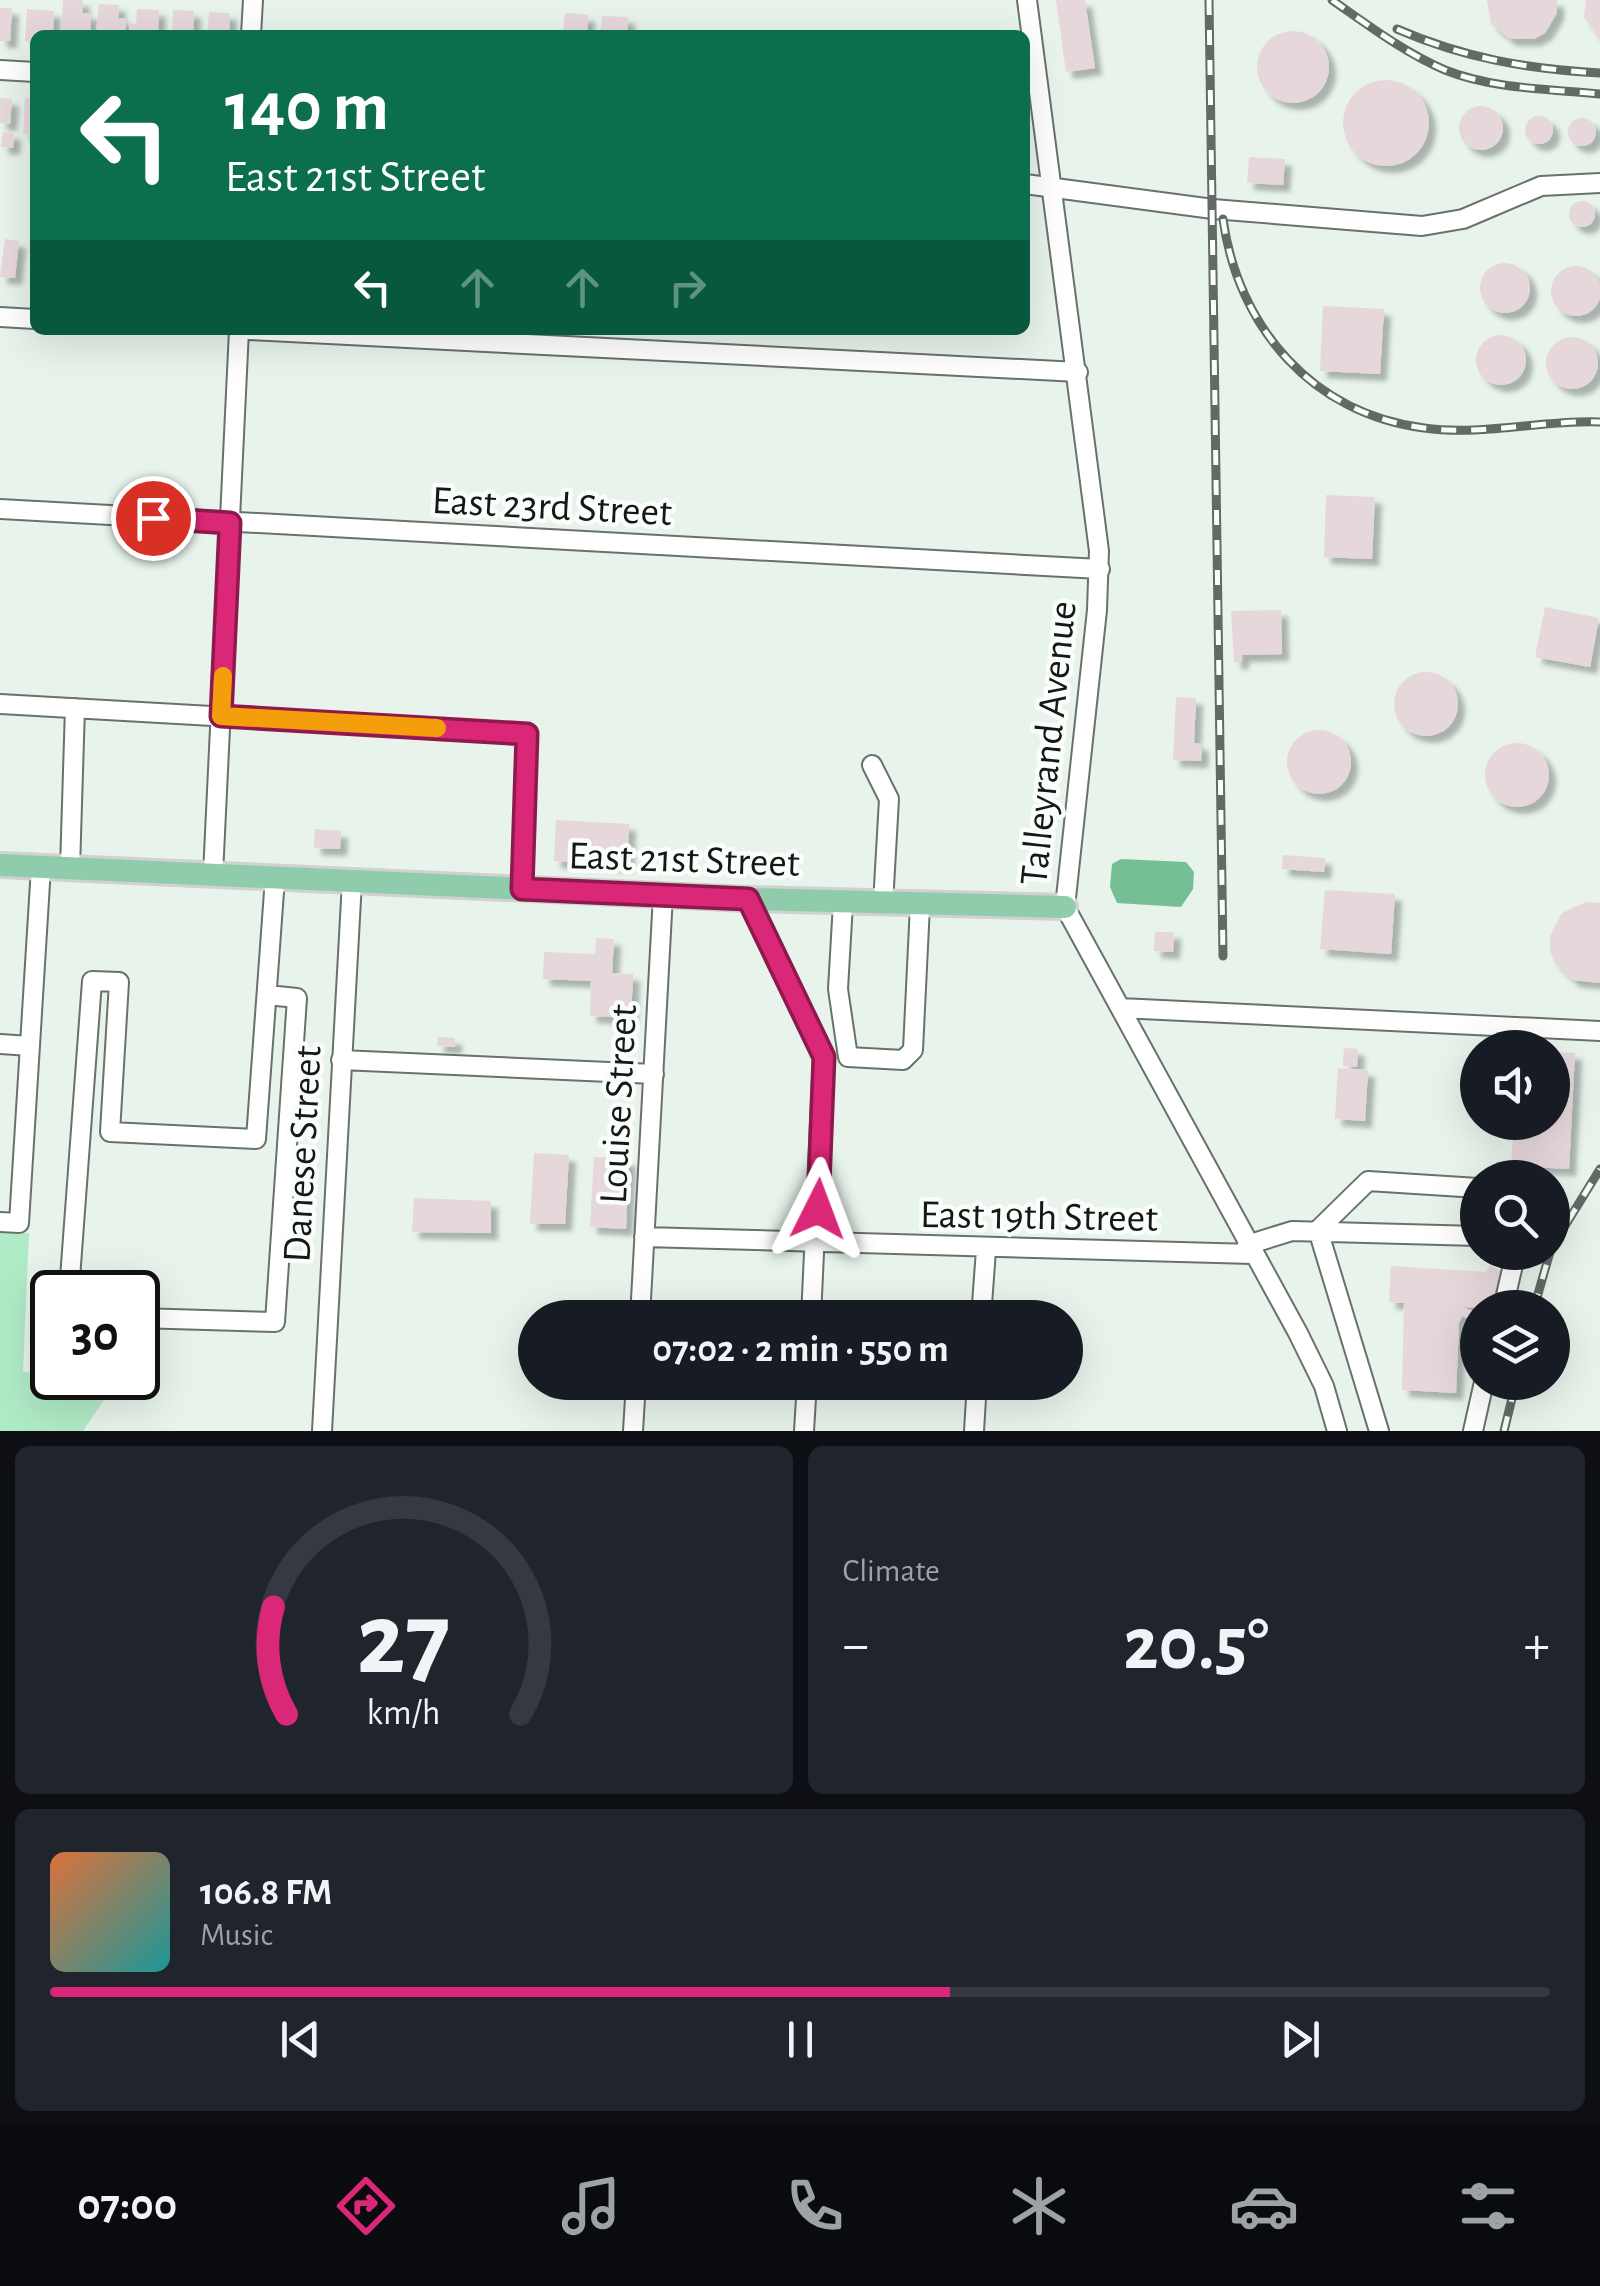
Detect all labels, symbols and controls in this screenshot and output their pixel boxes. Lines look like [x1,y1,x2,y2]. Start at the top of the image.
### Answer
icon: left [60,70,190,200]
text: 140 m [225,73,389,143]
text: East 21st Street [225,155,485,200]
icon: left [345,260,400,315]
icon: ahead [450,260,505,315]
icon: ahead [555,260,610,315]
icon: right [660,260,715,315]
pin [111,476,196,561]
street label: East 23rd Street [431,481,673,533]
icon: arrive [126,491,181,546]
street label: Talleyrand Avenue [1014,599,1084,887]
street label: East 21st Street [568,836,800,884]
street label: Louise Street [594,1003,644,1205]
map controls [1460,1030,1570,1400]
button: sound [1460,1030,1570,1140]
street label: Danese Street [277,1044,329,1264]
position arrow [766,1157,870,1261]
button: search [1460,1160,1570,1270]
street label: East 19th Street [920,1195,1159,1239]
speed limit sign: 30 [30,1270,160,1400]
button: layers [1460,1290,1570,1400]
text: 07:02 · 2 min · 550 m [652,1331,949,1369]
text: Climate [843,1555,940,1587]
text: 27 [357,1589,451,1693]
text: 20.5° [1123,1608,1269,1683]
text: − [843,1618,869,1673]
text: + [1524,1618,1550,1673]
text: km/h [367,1695,441,1731]
text: 106.8 FM [200,1874,332,1912]
text: Music [200,1919,273,1951]
icon: previous [273,2012,328,2067]
icon: pause [773,2012,828,2067]
icon: next [1273,2012,1328,2067]
icon: directions [331,2171,401,2241]
icon: music [556,2171,626,2241]
icon: phone [780,2171,850,2241]
icon: climate [1004,2171,1074,2241]
icon: car [1229,2171,1299,2241]
icon: filters [1453,2171,1523,2241]
text: 07:00 [77,2183,177,2228]

